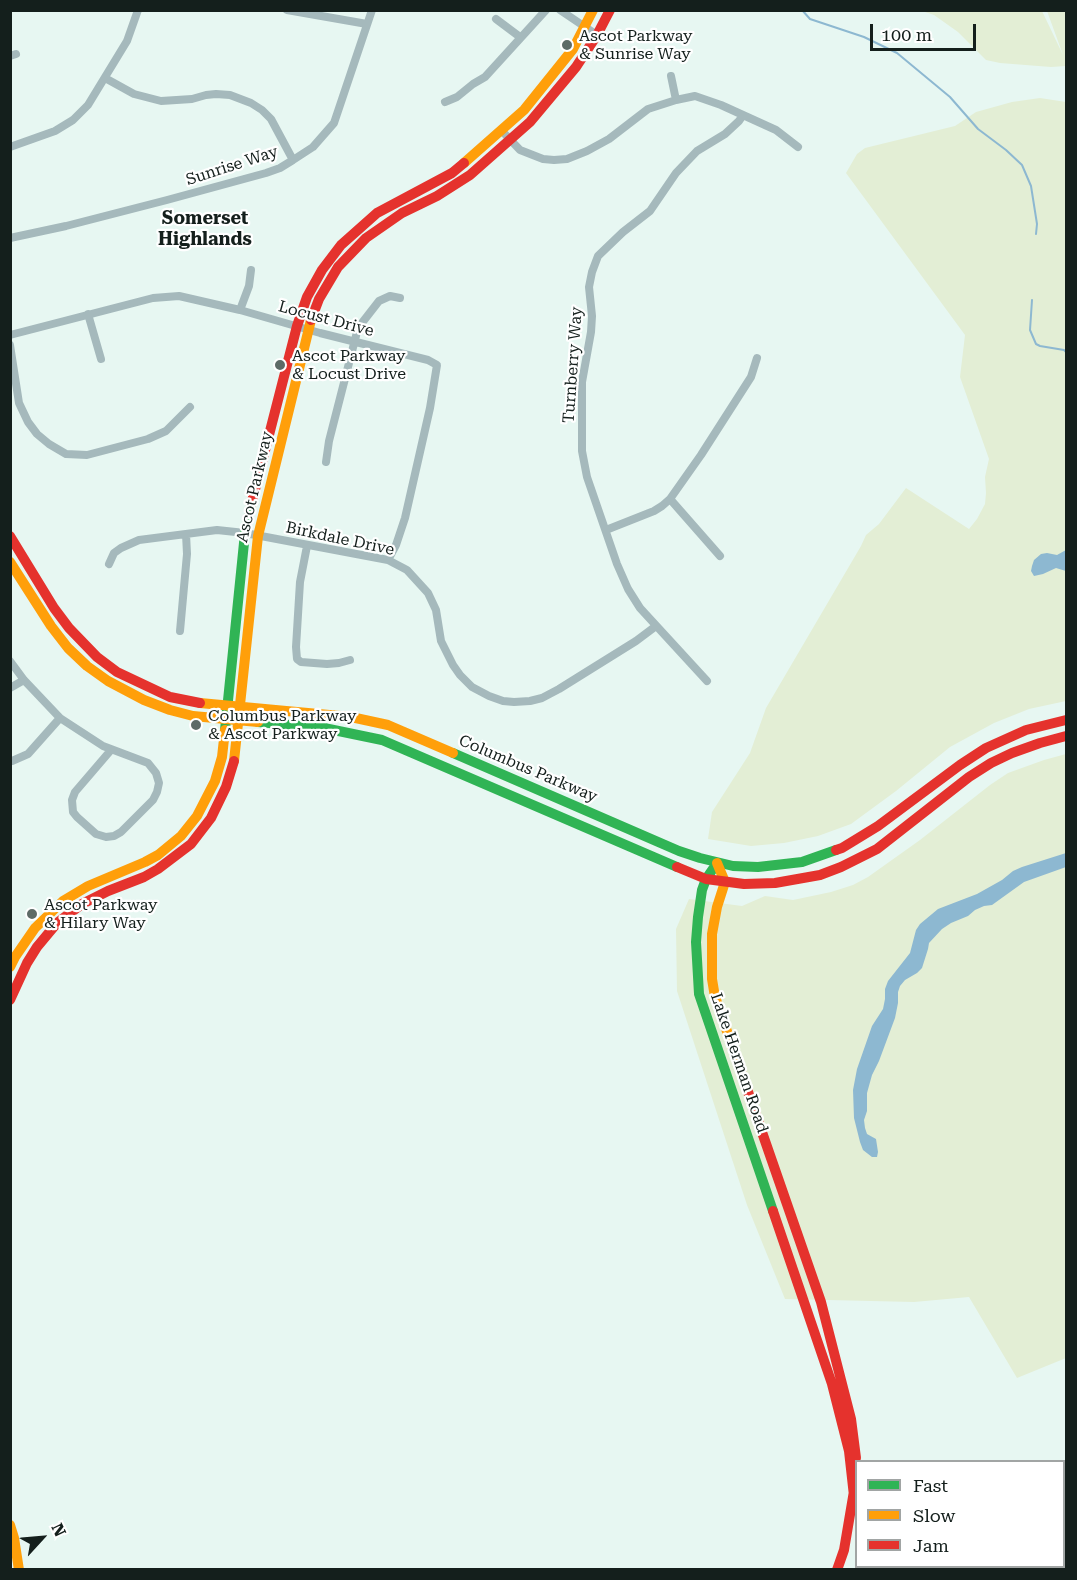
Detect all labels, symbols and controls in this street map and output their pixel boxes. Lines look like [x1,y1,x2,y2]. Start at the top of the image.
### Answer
scale bar [873,12,980,50]
text: 100 m [881,24,932,45]
place label: Ascot Parkway & Sunrise Way [579,26,692,64]
marker: Ascot Parkway & Sunrise Way [560,38,574,52]
street label: Sunrise Way [184,142,280,190]
district label: Somerset Highlands [158,208,252,250]
street label: Locust Drive [276,297,376,341]
street label: Turnberry Way [559,306,587,424]
place label: Ascot Parkway & Locust Drive [292,346,406,384]
marker: Ascot Parkway & Locust Drive [273,358,287,372]
street label: Ascot Parkway [233,430,277,544]
street label: Birkdale Drive [284,518,396,560]
place label: Columbus Parkway & Ascot Parkway [208,706,356,744]
marker: Columbus Parkway & Ascot Parkway [189,718,203,732]
street label: Columbus Parkway [456,731,600,807]
place label: Ascot Parkway & Hilary Way [44,895,157,933]
marker: Ascot Parkway & Hilary Way [25,907,39,921]
street label: Lake Herman Road [706,991,772,1135]
legend [855,1460,1065,1568]
text: Fast [913,1475,948,1496]
text: Slow [913,1505,955,1526]
north arrow [12,1508,72,1568]
text: N [47,1520,70,1540]
text: Jam [913,1535,949,1556]

